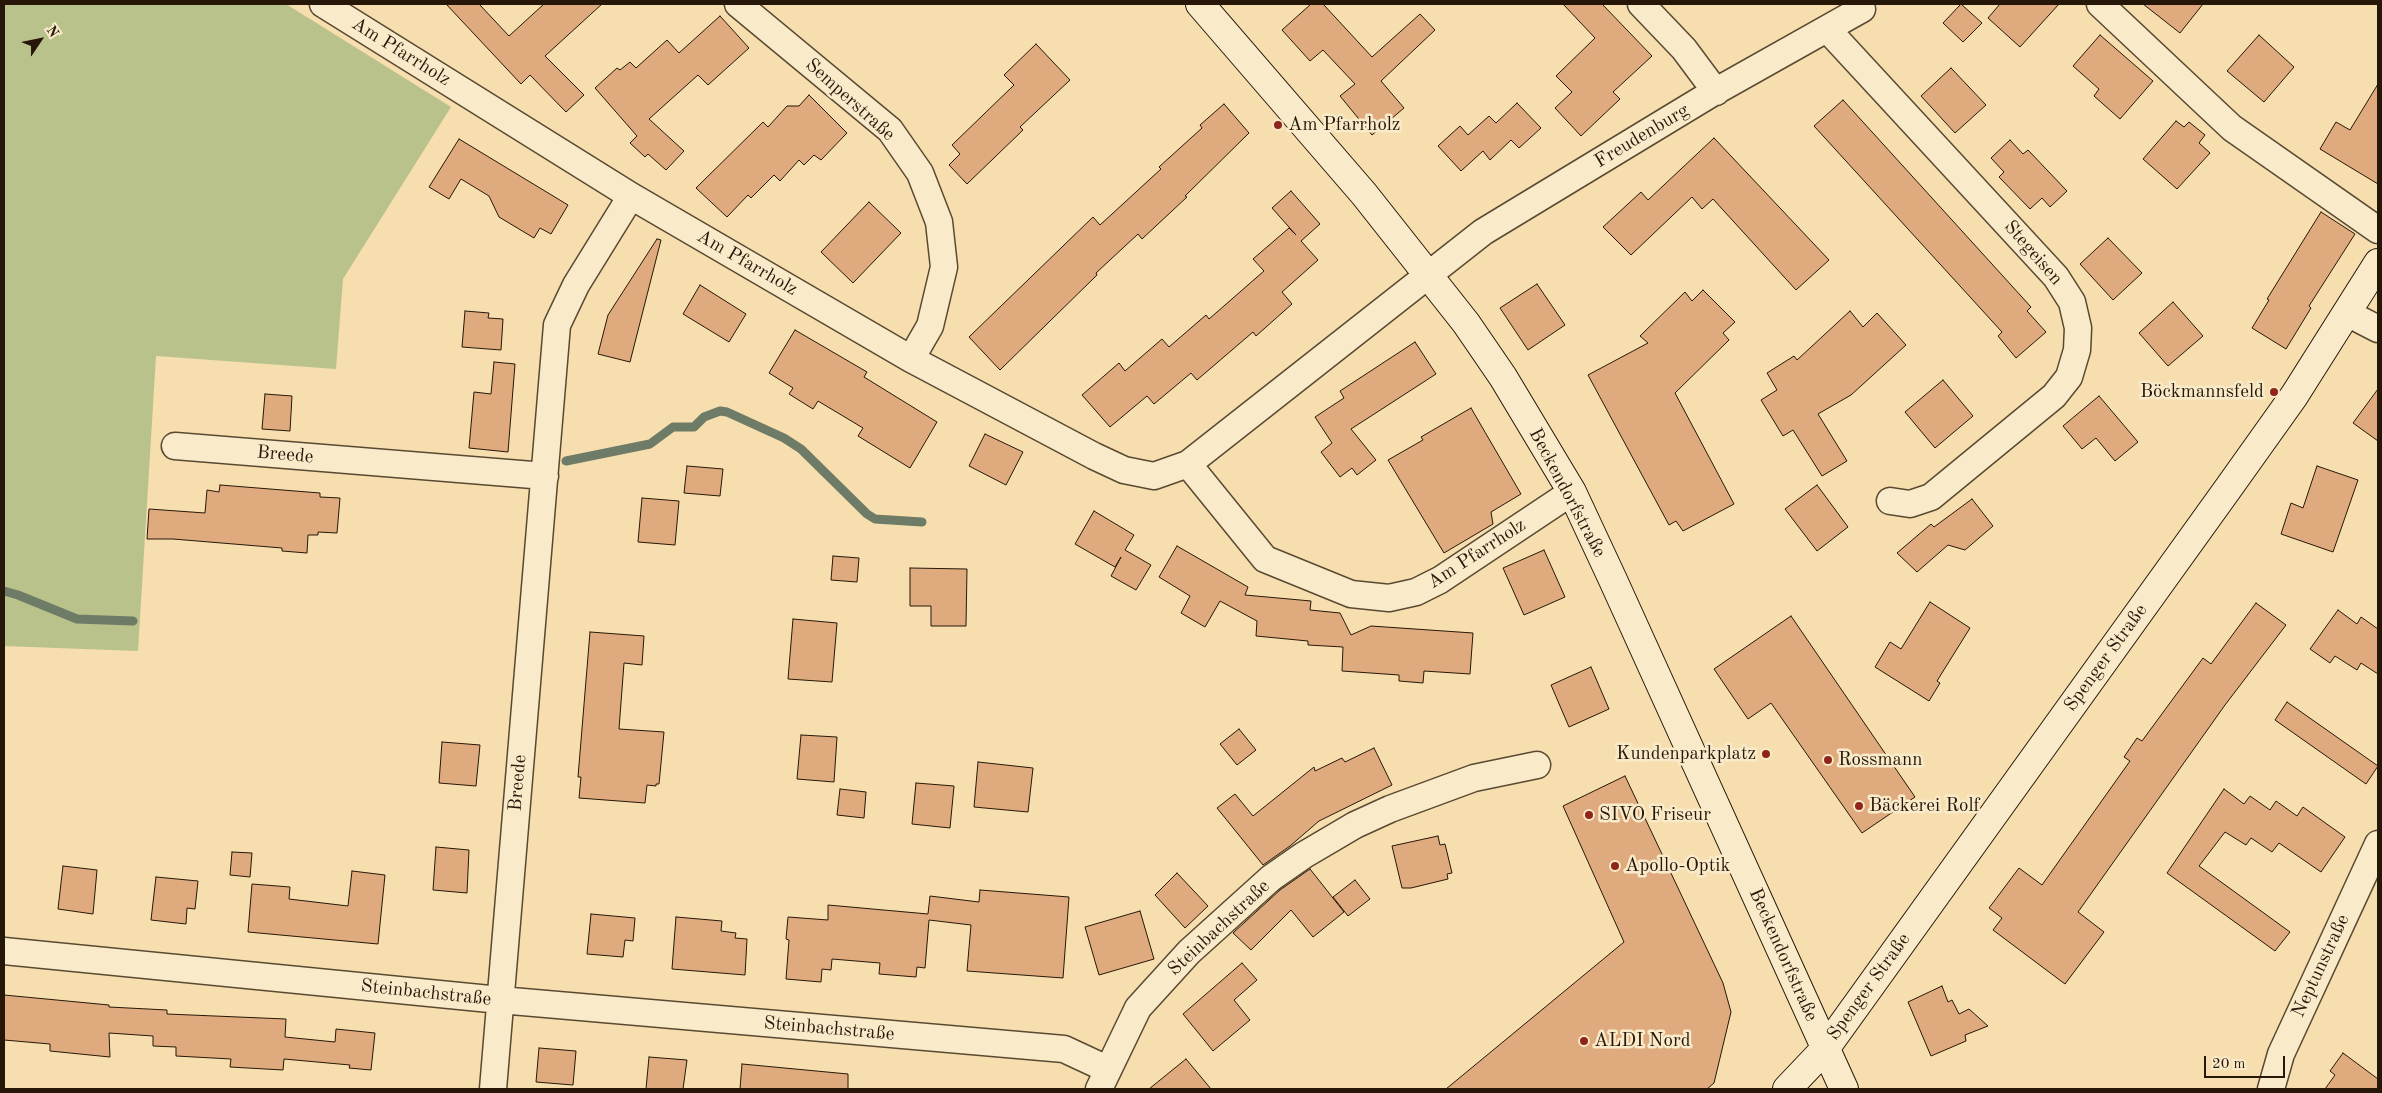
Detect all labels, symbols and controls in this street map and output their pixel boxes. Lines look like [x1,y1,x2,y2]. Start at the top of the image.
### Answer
street label: Am Pfarrholz [347,13,455,91]
north arrow [15,15,65,65]
text: N [44,23,61,40]
street label: Semperstraße [800,54,900,146]
street label: Freudenburg [1591,99,1693,173]
place label: Am Pfarrholz [1288,114,1400,136]
marker: Am Pfarrholz [1272,119,1284,131]
street label: Stegeisen [1999,216,2067,290]
street label: Am Pfarrholz [693,225,801,301]
place label: Böckmannsfeld [2140,381,2264,403]
marker: Böckmannsfeld [2268,386,2280,398]
street label: Beckendorfstraße [1523,424,1611,562]
street label: Breede [256,441,314,469]
street label: Am Pfarrholz [1424,514,1530,594]
street label: Spenger Straße [2059,600,2153,716]
place label: Kundenparkplatz [1616,743,1756,765]
marker: Kundenparkplatz [1760,748,1772,760]
place label: Rossmann [1838,749,1923,771]
street label: Breede [504,754,532,812]
marker: Rossmann [1822,754,1834,766]
place label: Bäckerei Rolf [1869,795,1980,817]
marker: Bäckerei Rolf [1853,800,1865,812]
place label: SIVO Friseur [1599,804,1711,826]
marker: SIVO Friseur [1583,809,1595,821]
place label: Apollo-Optik [1625,855,1730,877]
marker: Apollo-Optik [1609,860,1621,872]
street label: Steinbachstraße [1163,875,1275,981]
street label: Beckendorfstraße [1743,885,1823,1025]
street label: Neptunstraße [2287,911,2355,1021]
street label: Spenger Straße [1822,929,1916,1045]
street label: Steinbachstraße [360,975,492,1011]
street label: Steinbachstraße [763,1012,895,1046]
place label: ALDI Nord [1594,1030,1691,1052]
marker: ALDI Nord [1578,1035,1590,1047]
scale bar [2207,1046,2288,1078]
text: 20 m [2212,1057,2246,1072]

